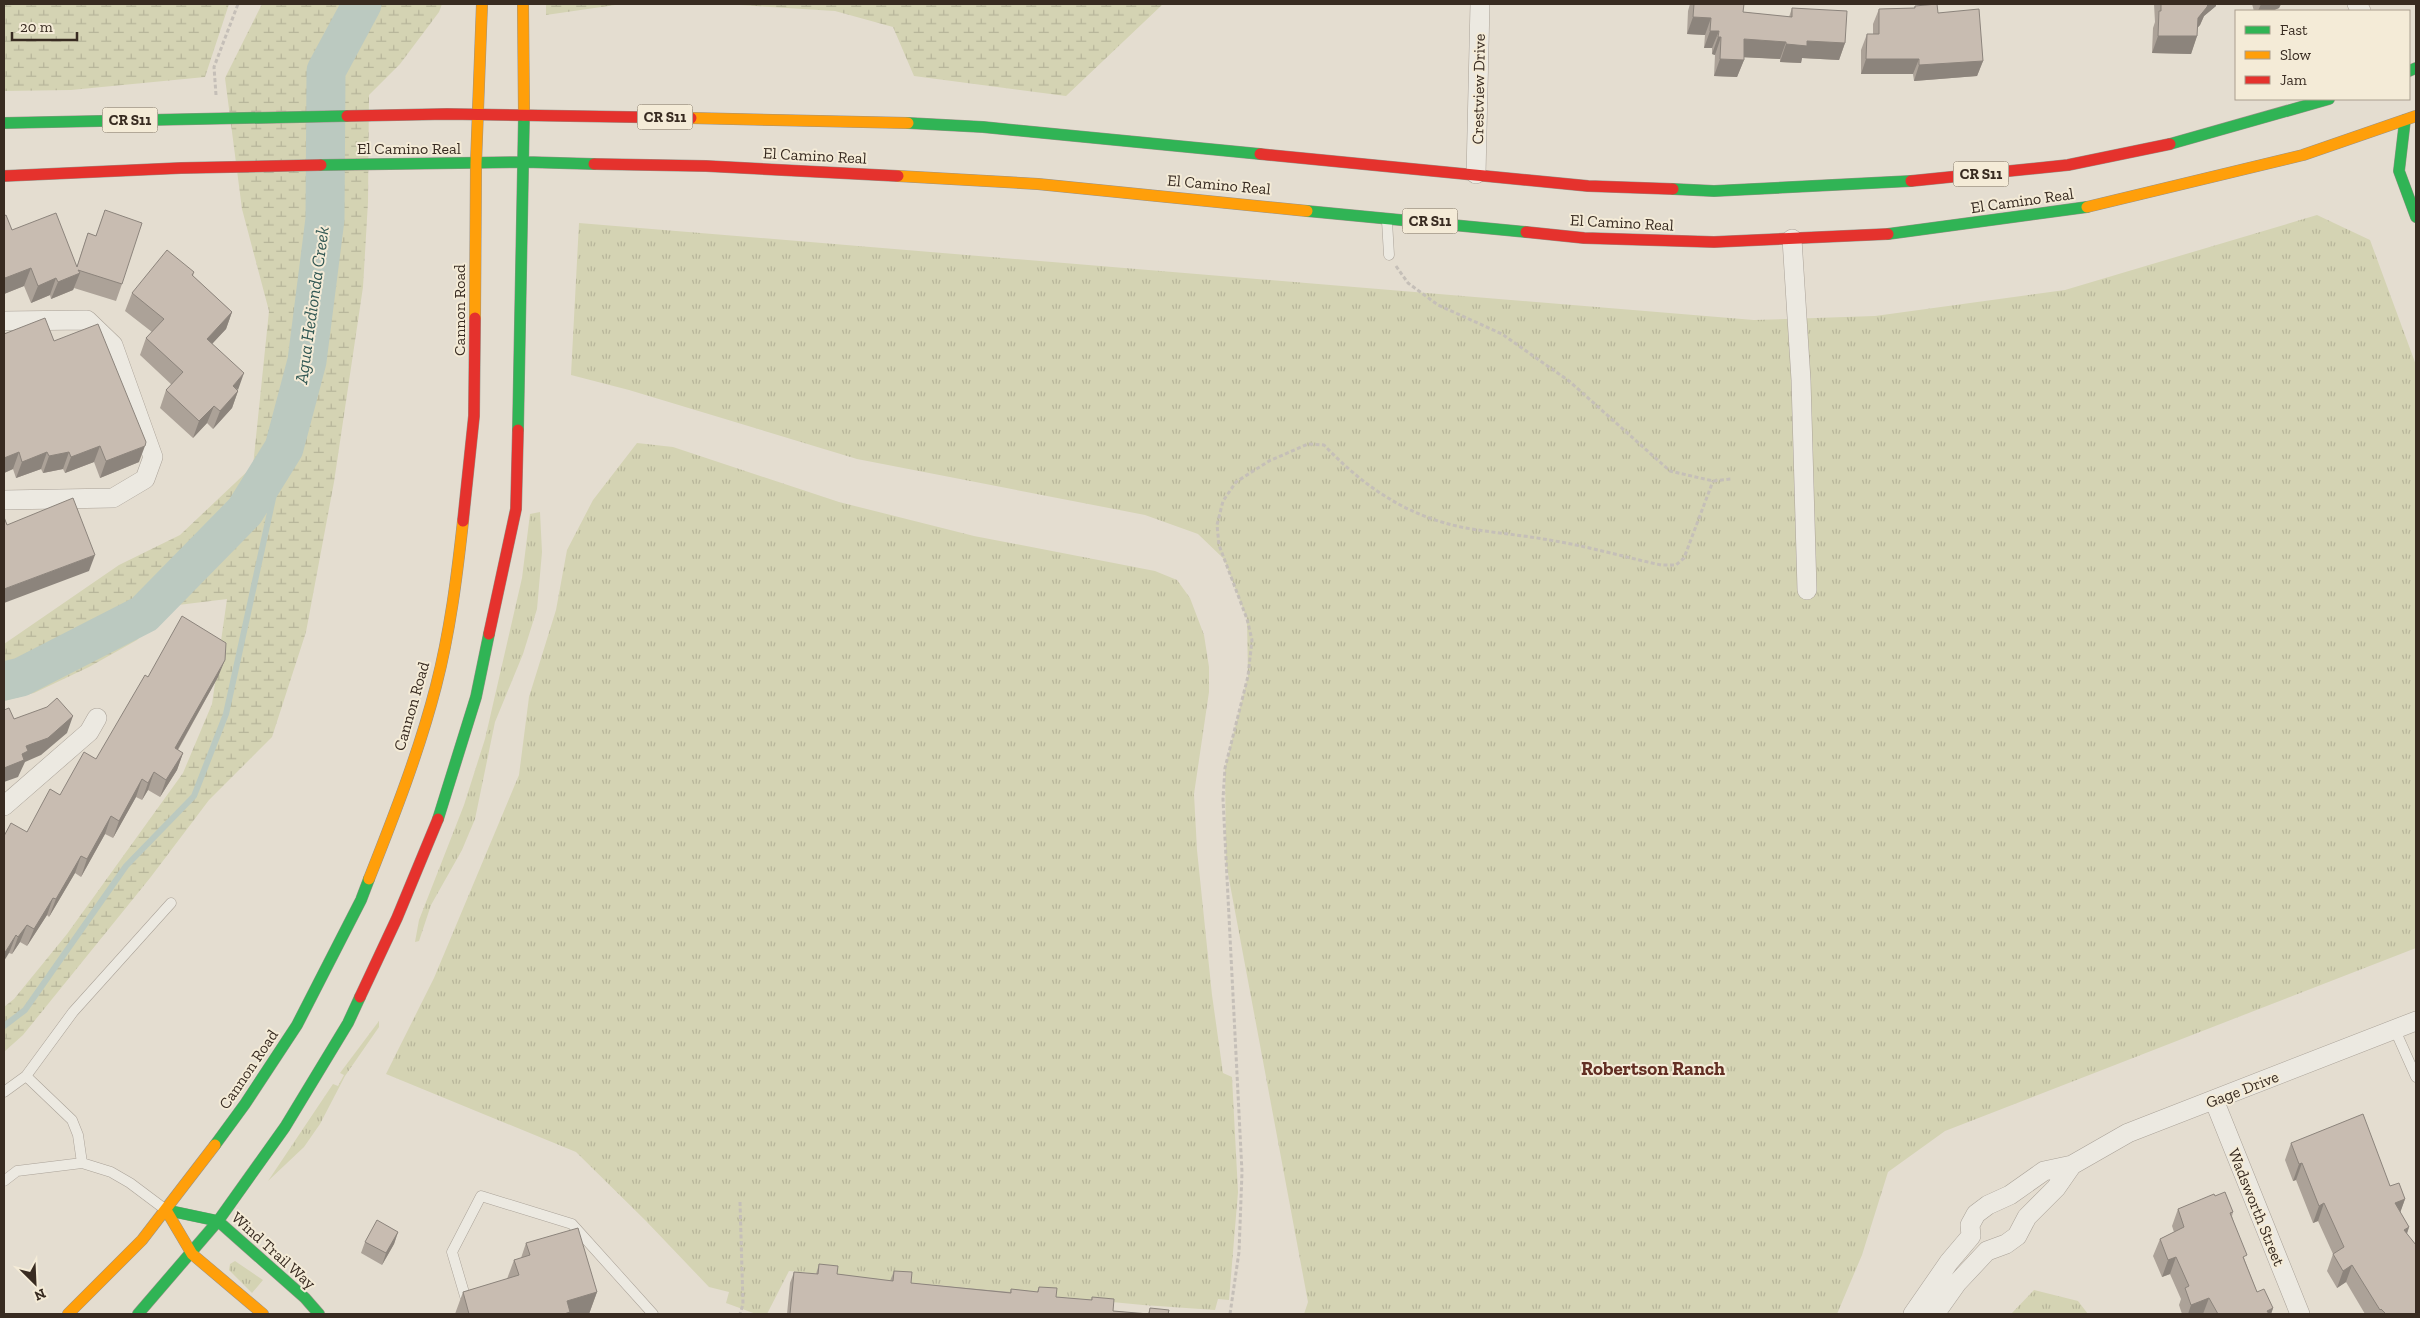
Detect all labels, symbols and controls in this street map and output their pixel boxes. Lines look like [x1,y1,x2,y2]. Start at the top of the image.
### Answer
scale bar [12,10,78,42]
legend [2235,10,2410,100]
text: 20 m [20,18,53,36]
text: Fast [2280,21,2308,39]
street label: Crestview Drive [1468,33,1489,145]
text: Slow [2280,46,2312,64]
text: Jam [2280,71,2307,89]
road number: CR S11 [638,104,692,130]
road number: CR S11 [102,108,158,132]
street label: El Camino Real [357,139,461,158]
street label: El Camino Real [763,143,867,168]
road number: CR S11 [1954,162,2008,186]
street label: El Camino Real [1166,171,1272,198]
street label: El Camino Real [1969,184,2075,217]
road number: CR S11 [1402,208,1458,234]
street label: El Camino Real [1570,210,1674,235]
water label: Agua Hedionda Creek [290,225,334,386]
street label: Cannon Road [450,264,469,356]
street label: Cannon Road [390,659,433,753]
street label: Cannon Road [215,1026,282,1113]
district label: Robertson Ranch [1581,1057,1725,1080]
street label: Gage Drive [2203,1067,2281,1112]
street label: Wadsworth Street [2224,1146,2289,1269]
street label: Wind Trail Way [228,1208,320,1294]
north arrow [10,1258,60,1308]
text: N [31,1284,48,1304]

